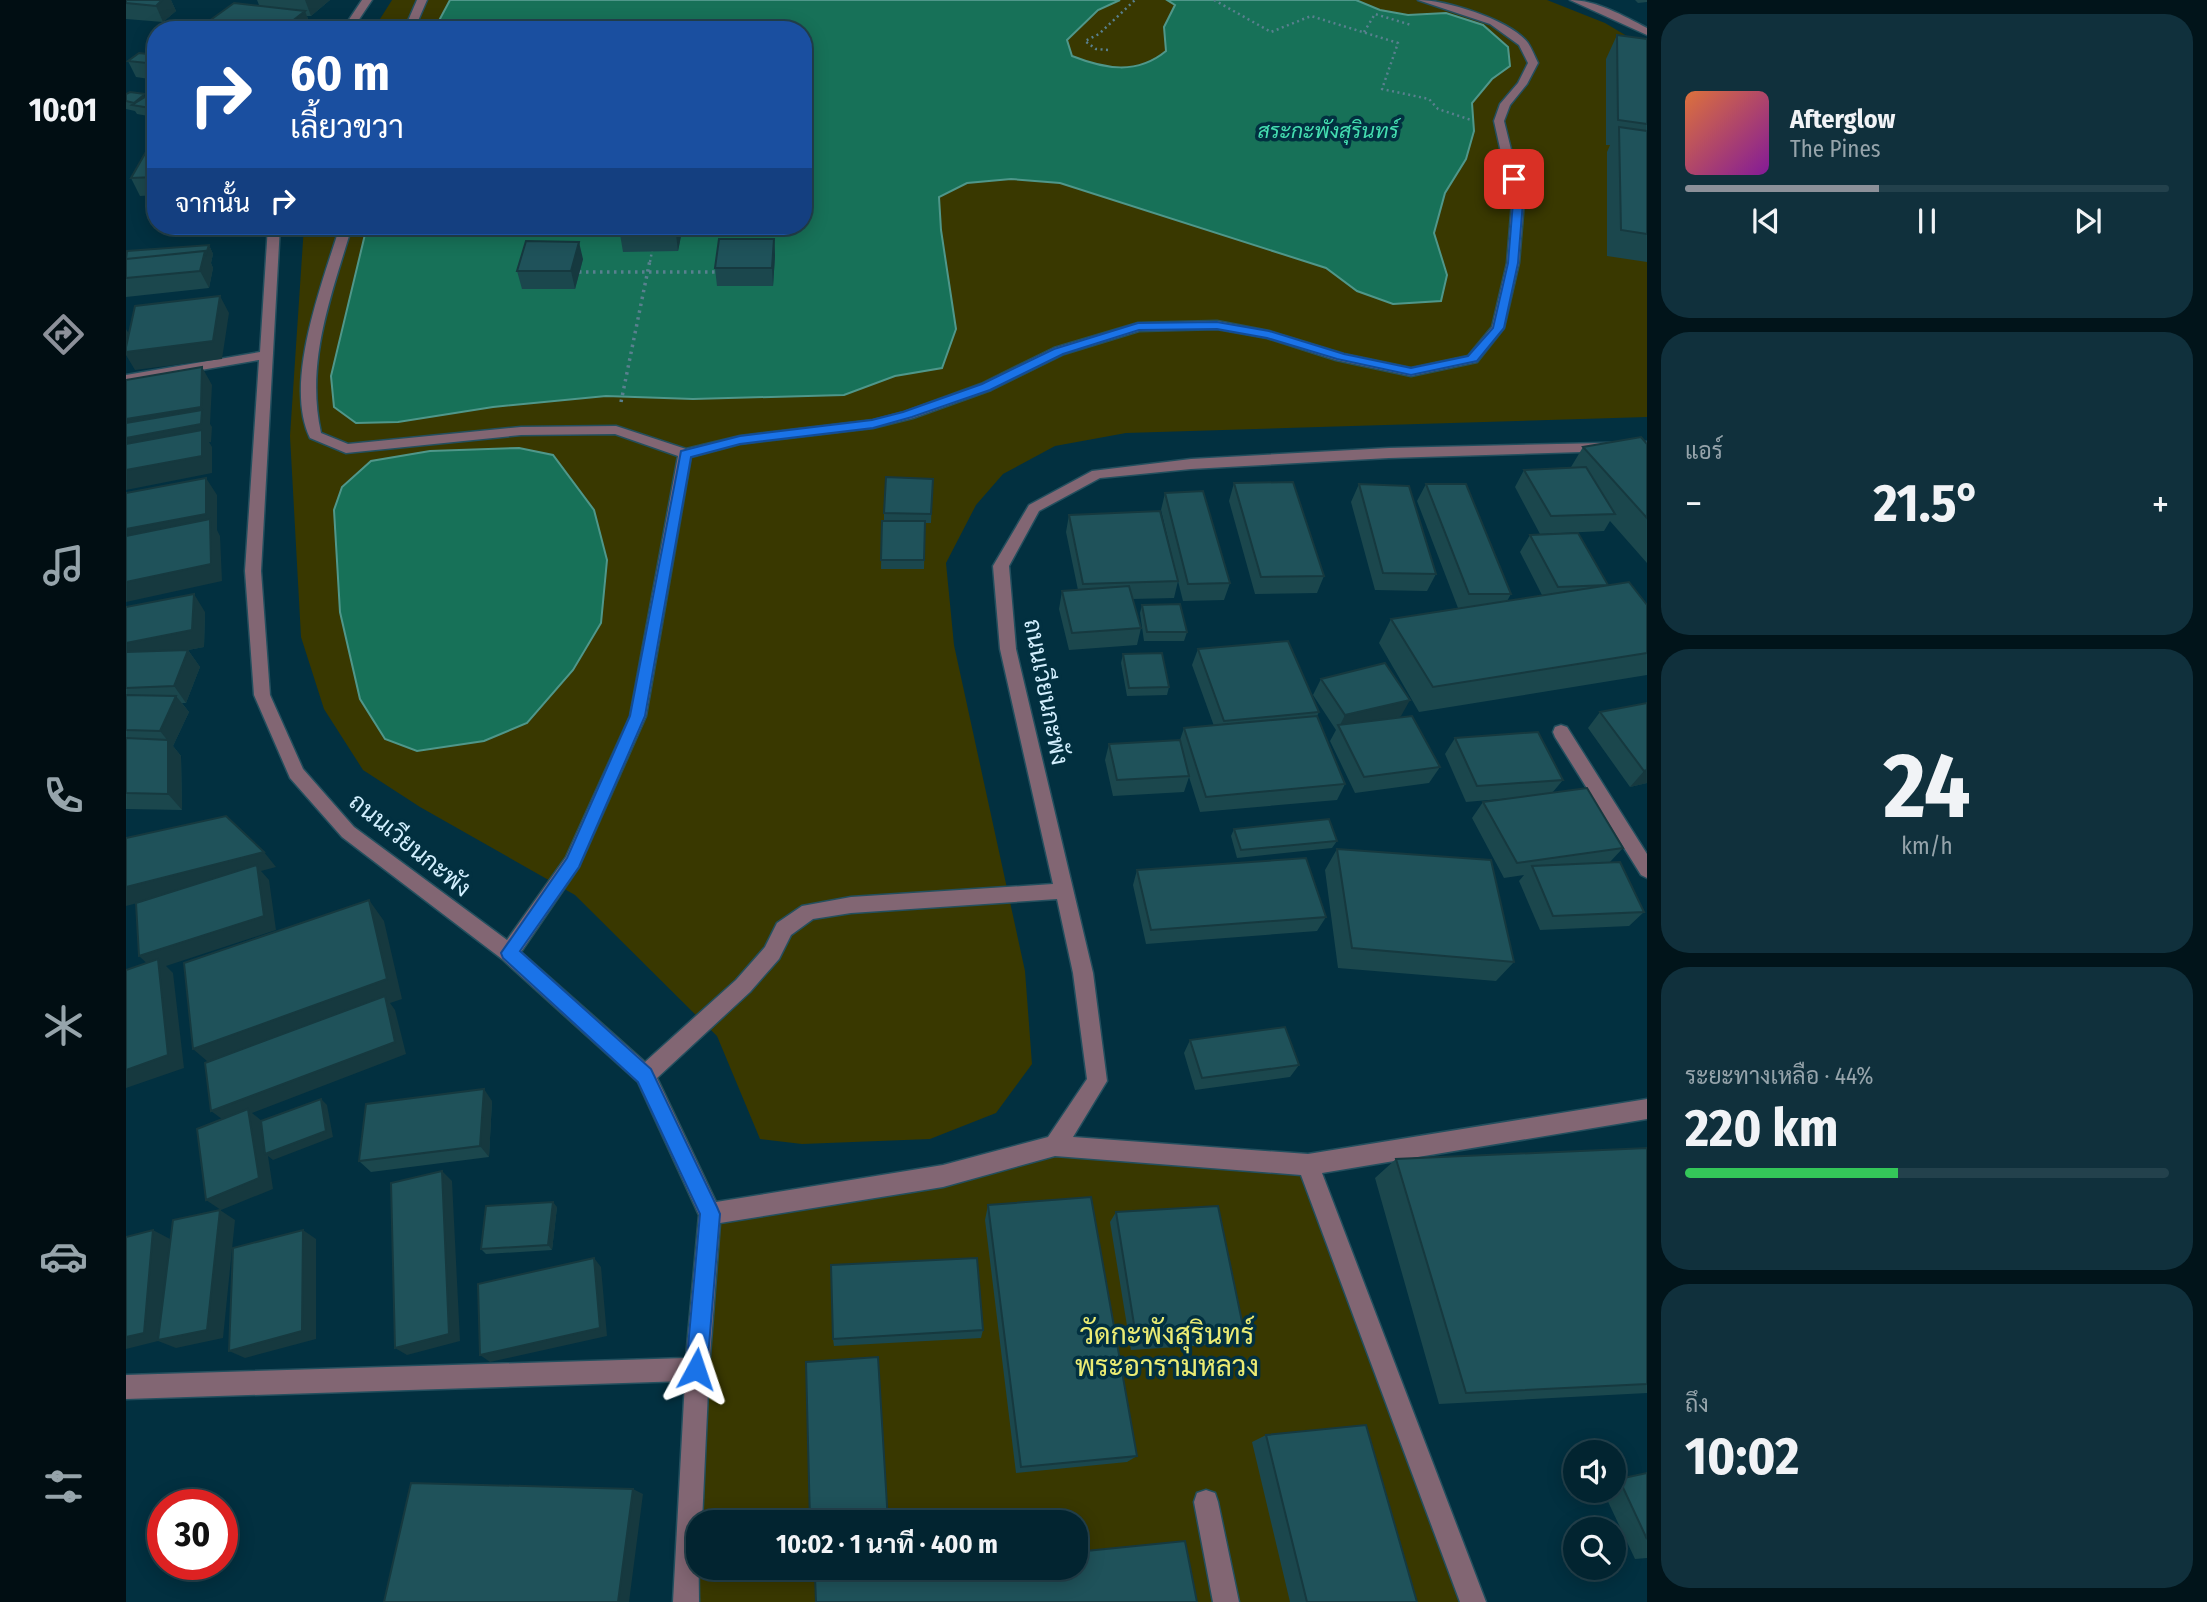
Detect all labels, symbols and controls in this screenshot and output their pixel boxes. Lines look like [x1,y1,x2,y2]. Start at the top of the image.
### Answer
text: 60 m [290,44,390,103]
icon: right [175,49,266,140]
text: 10:01 [29,91,97,129]
text: Afterglow [1790,104,1895,135]
text: เลี้ยวขวา [290,108,404,146]
water label: สระกะพังสุรินทร์ [1257,117,1402,145]
text: The Pines [1790,135,1881,163]
pin [1484,149,1544,209]
icon: arrive [1495,160,1533,198]
icon: right [264,182,302,220]
text: จากนั้น [175,188,250,219]
icon: previous [1747,202,1785,240]
icon: pause [1908,202,1946,240]
icon: next [2069,202,2107,240]
icon: directions [39,310,88,359]
text: แอร์ [1685,437,1723,465]
text: 21.5° [1873,472,1980,535]
text: − [1685,481,1702,527]
text: + [2152,481,2169,527]
icon: music [39,541,88,590]
street label: ถนนเวียนกะพัง [1018,616,1075,767]
text: 24 [1883,732,1971,841]
icon: phone [39,771,88,820]
street label: ถนนเวียนกะพัง [344,787,477,902]
text: km/h [1901,832,1953,860]
icon: climate [39,1001,88,1050]
text: ระยะทางเหลือ · 44% [1685,1062,1873,1090]
text: 220 km [1685,1097,1839,1160]
icon: car [39,1232,88,1281]
park label: วัดกะพังสุรินทร์ พระอารามหลวง [1075,1315,1259,1383]
position arrow [659,1332,733,1406]
text: ถึง [1685,1390,1709,1418]
text: 10:02 [1685,1425,1799,1488]
map controls [1563,1440,1626,1580]
button: sound [1563,1440,1626,1503]
icon: filters [39,1462,88,1511]
speed limit sign: 30 [147,1489,238,1580]
button: search [1563,1517,1626,1580]
text: 10:02 · 1 นาที · 400 m [776,1529,998,1560]

